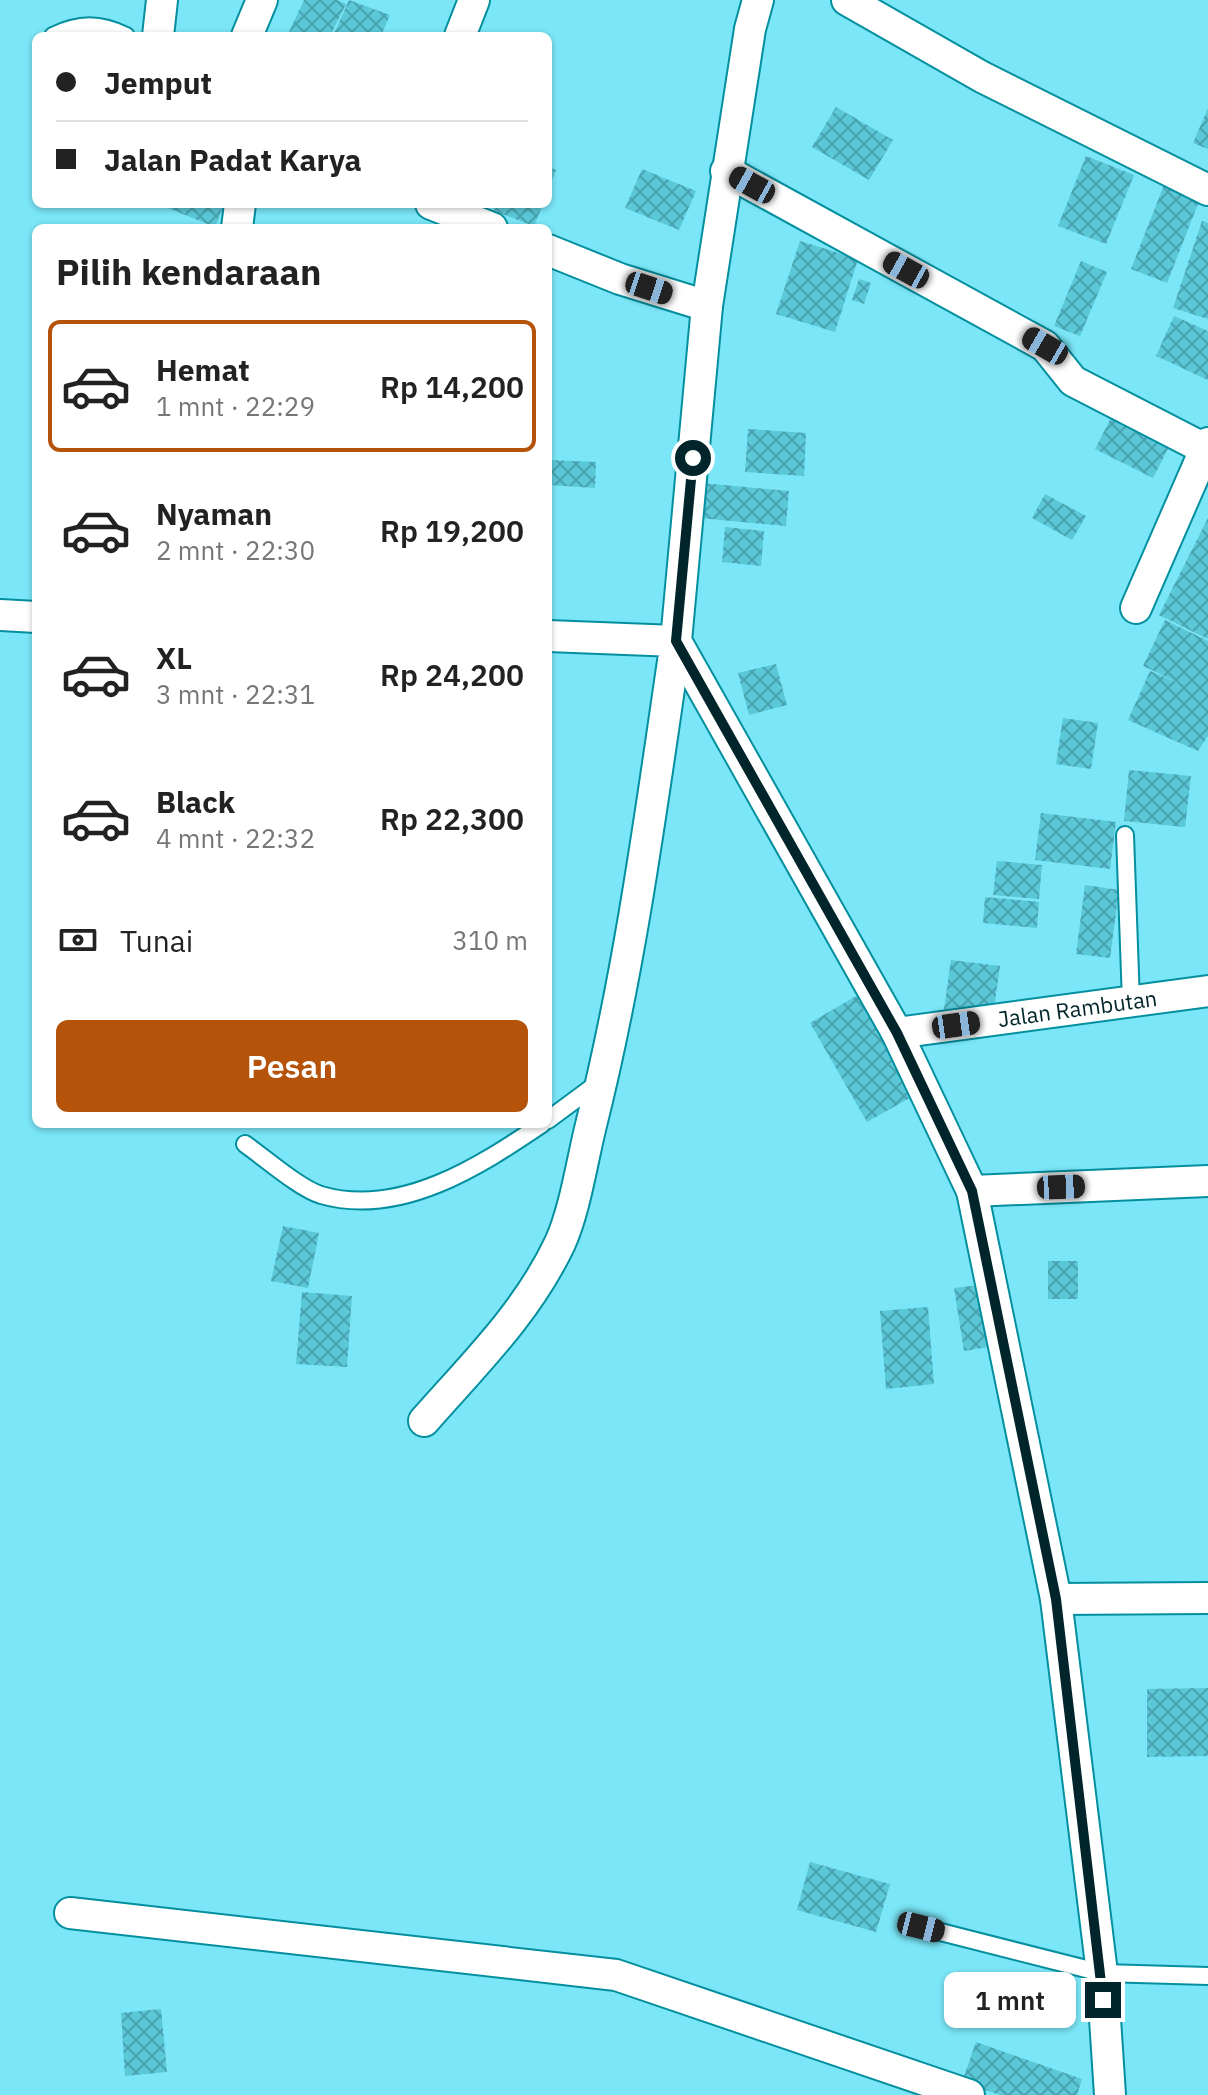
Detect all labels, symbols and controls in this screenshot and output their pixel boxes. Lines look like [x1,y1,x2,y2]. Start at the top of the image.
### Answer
text: Jemput [104,63,212,102]
text: Jalan Padat Karya [104,140,362,179]
car [725,163,779,207]
text: Pilih kendaraan [56,248,321,295]
car [879,248,933,292]
car [622,269,676,307]
car [1018,324,1072,368]
icon: car [60,350,132,422]
text: Hemat [156,350,250,389]
text: Rp 14,200 [380,367,524,406]
text: 1 mnt · 22:29 [156,389,315,423]
route start [675,440,711,476]
icon: car [60,494,132,566]
text: Nyaman [156,494,272,533]
text: Rp 19,200 [380,511,524,550]
text: 2 mnt · 22:30 [156,533,315,567]
icon: car [60,638,132,710]
text: XL [156,638,192,677]
text: Rp 24,200 [380,655,524,694]
text: 3 mnt · 22:31 [156,677,315,711]
icon: car [60,782,132,854]
text: Black [156,782,235,821]
text: Rp 22,300 [380,799,524,838]
text: 4 mnt · 22:32 [156,821,315,855]
icon: cash [56,918,100,962]
text: Tunai [120,921,193,960]
text: 310 m [452,923,528,957]
street label: Jalan Rambutan [996,983,1159,1033]
car [931,1010,981,1040]
button: Pesan [56,1020,528,1112]
car [1037,1174,1085,1200]
car [895,1910,947,1944]
callout: 1 mnt [943,1972,1075,2028]
route end [1085,1982,1121,2018]
text: 1 mnt [975,1983,1045,2017]

